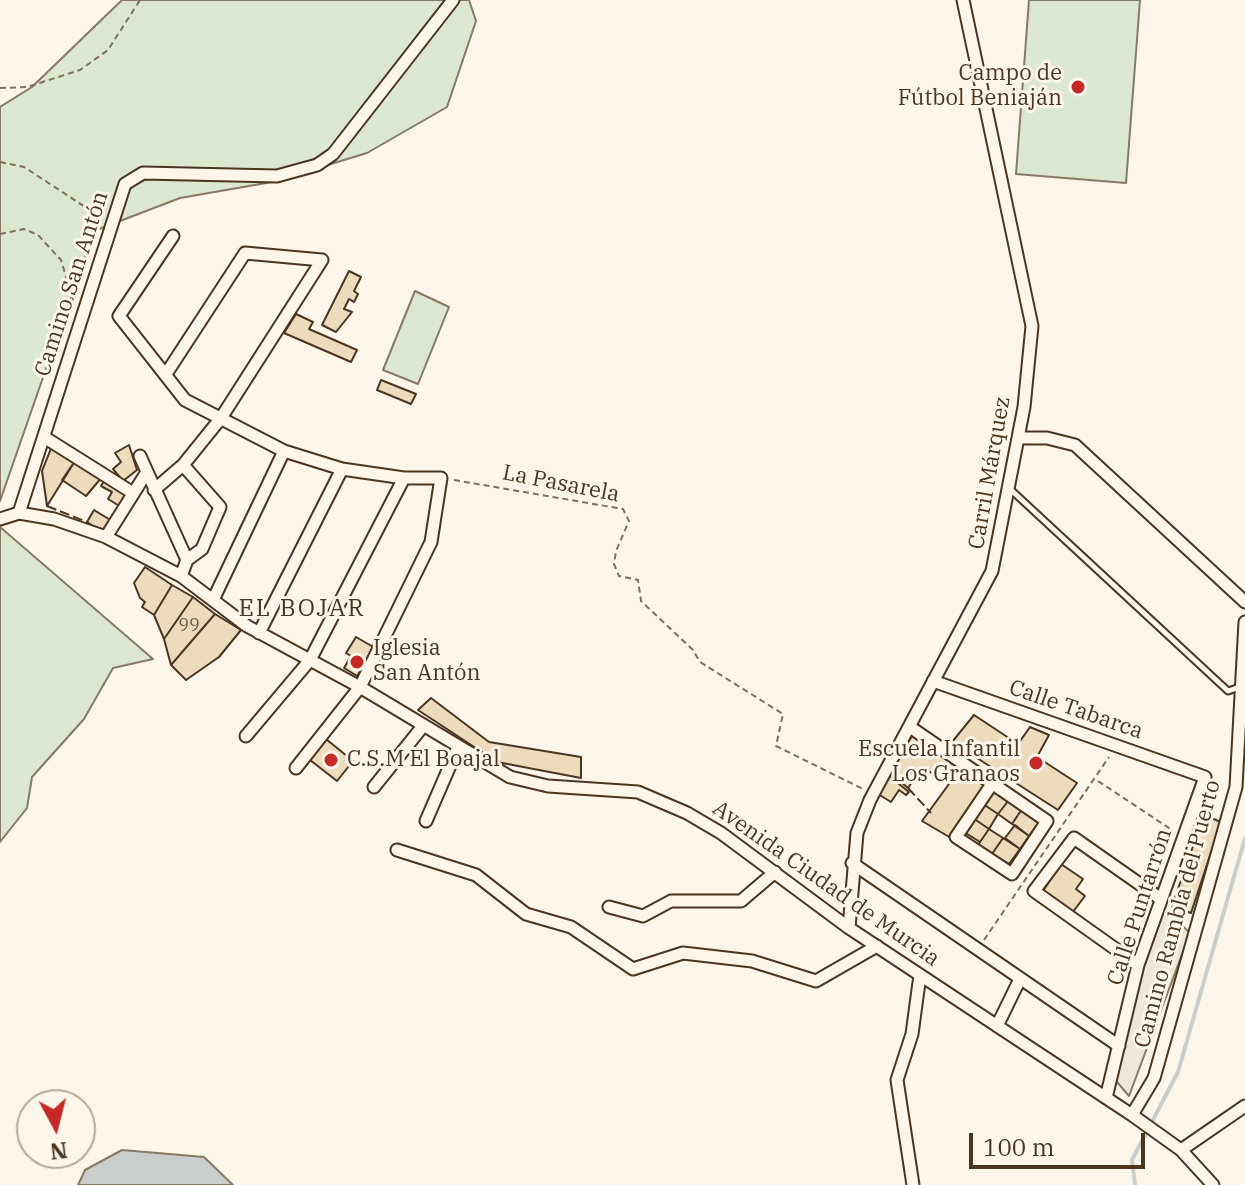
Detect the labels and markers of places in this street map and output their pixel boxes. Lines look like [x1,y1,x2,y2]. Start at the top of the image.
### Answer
place label: Campo de Fútbol Beniaján [898,61,1062,112]
marker: Campo de Fútbol Beniaján [1069,78,1087,96]
place label: Iglesia San Antón [373,636,480,688]
marker: Iglesia San Antón [348,653,366,671]
place label: Escuela Infantil Los Granaos [858,737,1020,788]
place label: C.S.M El Boajal [347,747,500,773]
marker: C.S.M El Boajal [322,751,340,769]
marker: Escuela Infantil Los Granaos [1027,754,1045,772]

